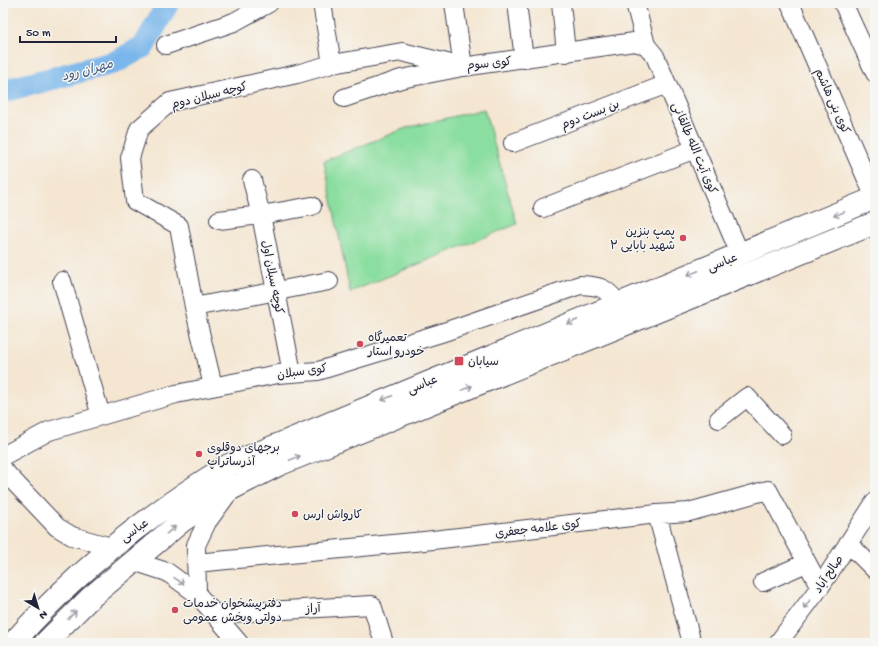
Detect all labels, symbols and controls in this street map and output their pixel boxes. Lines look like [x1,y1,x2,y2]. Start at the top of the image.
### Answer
scale bar [20,18,116,44]
text: 50 m [26,27,51,41]
water label: مهران رود [60,56,115,85]
street label: کوی سوم [466,56,512,74]
street label: کوی بنی هاشم [810,67,852,137]
street label: کوچه سبلان دوم [170,81,249,113]
street label: بن بست دوم [560,98,622,133]
street label: کوی آیت الله طالقانی [667,100,720,197]
one-way arrow [834,211,846,218]
place label: پمپ بنزین شهید بابایی ۲ [610,226,675,254]
marker: پمپ بنزین شهید بابایی ۲ [678,233,688,243]
street label: کوچه سبلان اول [257,239,285,315]
street label: عباسى [706,252,740,276]
one-way arrow [687,270,699,278]
one-way arrow [567,319,579,327]
place label: تعمیرگاه خودرو استار [367,330,424,360]
marker: تعمیرگاه خودرو استار [355,339,365,349]
marker: سیابان [453,355,465,367]
place label: سیابان [468,356,499,370]
street label: کوی سبلان [276,363,328,383]
street label: عباسى [406,373,440,398]
one-way arrow [461,384,473,392]
one-way arrow [382,395,394,402]
place label: برجهای دوقلوی آذرساتراپ [207,442,280,470]
marker: برجهای دوقلوی آذرساتراپ [194,449,204,459]
one-way arrow [288,454,300,461]
marker: کارواش ارس [290,509,300,519]
place label: کارواش ارس [303,509,362,523]
street label: عباسى [119,517,152,546]
street label: کوی علامه جعفری [494,518,582,542]
one-way arrow [165,526,176,535]
street label: صالح آباد [811,553,847,597]
one-way arrow [173,577,184,585]
north arrow [18,588,58,628]
place label: دفترپیشخوان خدمات دولتی وبخش عمومی [183,597,282,626]
one-way arrow [803,599,811,610]
street label: آراز [304,602,322,617]
marker: دفترپیشخوان خدمات دولتی وبخش عمومی [170,605,180,615]
text: N [36,607,49,621]
one-way arrow [67,610,77,620]

